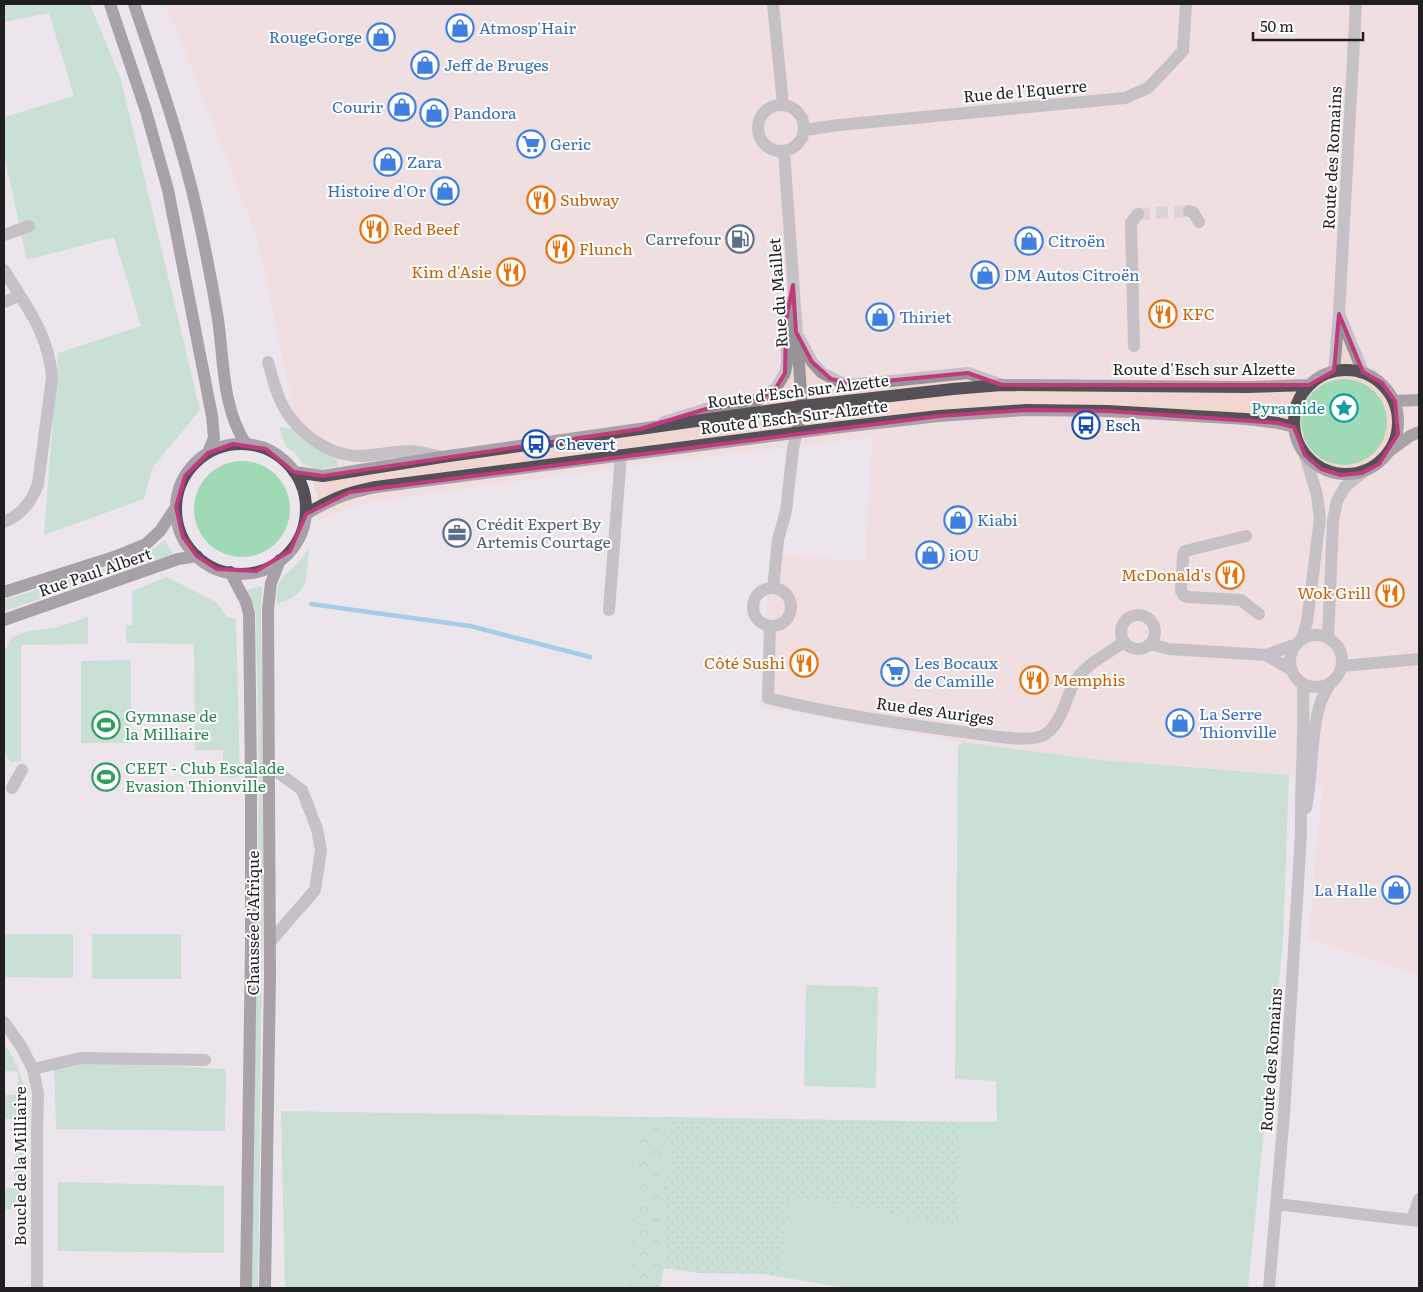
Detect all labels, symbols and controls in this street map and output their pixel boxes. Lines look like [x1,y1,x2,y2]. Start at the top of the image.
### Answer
scale bar [1253,10,1363,42]
shop icon: Atmosp'Hair [445,13,475,43]
text: 50 m [1260,14,1294,37]
place label: Atmosp'Hair [479,15,576,39]
shop icon: RougeGorge [366,22,396,52]
place label: RougeGorge [269,24,362,48]
shop icon: Jeff de Bruges [410,50,440,80]
place label: Jeff de Bruges [444,52,549,76]
street label: Rue de l'Equerre [962,73,1088,107]
street label: Route des Romains [1315,86,1347,230]
shop icon: Courir [387,92,417,122]
place label: Courir [332,94,383,118]
shop icon: Pandora [419,98,449,128]
place label: Pandora [453,100,517,124]
supermarket icon: Geric [516,129,546,159]
place label: Geric [550,131,591,155]
shop icon: Zara [373,147,403,177]
place label: Zara [407,149,443,173]
shop icon: Histoire d'Or [430,176,460,206]
place label: Histoire d'Or [327,178,426,202]
restaurant icon: Subway [526,185,556,215]
place label: Subway [560,187,620,211]
restaurant icon: Red Beef [359,214,389,244]
place label: Red Beef [393,216,461,240]
fuel station icon: Carrefour [725,224,755,254]
place label: Carrefour [645,226,721,250]
shop icon: Citroën [1014,226,1044,256]
place label: Citroën [1048,228,1106,252]
restaurant icon: Flunch [545,234,575,264]
place label: Flunch [579,236,633,260]
street label: Rue du Maillet [761,237,793,349]
restaurant icon: Kim d'Asie [496,257,526,287]
place label: Kim d'Asie [411,259,492,283]
shop icon: DM Autos Citroën [970,260,1000,290]
place label: DM Autos Citroën [1004,262,1140,286]
restaurant icon: KFC [1148,299,1178,329]
place label: KFC [1182,301,1215,325]
shop icon: Thiriet [865,302,895,332]
place label: Thiriet [899,304,952,328]
street label: Route d'Esch sur Alzette [1113,356,1295,380]
street label: Route d'Esch sur Alzette [706,367,890,413]
street label: Route d'Esch-Sur-Alzette [699,393,889,439]
place icon: Pyramide [1329,393,1359,423]
place label: Pyramide [1251,395,1325,419]
bus stop icon: Esch [1071,410,1101,440]
place label: Esch [1105,412,1141,436]
bus stop icon: Chevert [521,429,551,459]
place label: Chevert [555,431,616,455]
shop icon: Kiabi [943,505,973,535]
place label: Kiabi [977,507,1018,531]
place label: Crédit Expert By Artemis Courtage [476,511,611,553]
office icon: Crédit Expert By Artemis Courtage [442,518,472,548]
street label: Rue Paul Albert [35,540,155,602]
shop icon: iOU [915,540,945,570]
place label: iOU [949,542,979,566]
restaurant icon: McDonald's [1215,560,1245,590]
place label: McDonald's [1121,562,1211,586]
restaurant icon: Wok Grill [1375,578,1405,608]
place label: Wok Grill [1297,580,1371,604]
restaurant icon: Côté Sushi [789,648,819,678]
place label: Côté Sushi [704,650,785,674]
place label: Les Bocaux de Camille [914,650,999,692]
supermarket icon: Les Bocaux de Camille [880,657,910,687]
restaurant icon: Memphis [1019,665,1049,695]
place label: Memphis [1053,667,1125,691]
street label: Rue des Auriges [875,690,996,730]
place label: La Serre Thionville [1199,701,1277,743]
place label: Gymnase de la Milliaire [125,703,217,745]
shop icon: La Serre Thionville [1165,708,1195,738]
sports icon: Gymnase de la Milliaire [91,710,121,740]
place label: CEET - Club Escalade Evasion Thionville [125,755,285,797]
sports icon: CEET - Club Escalade Evasion Thionville [91,762,121,792]
street label: Chaussée d'Afrique [240,850,264,996]
shop icon: La Halle [1381,875,1411,905]
place label: La Halle [1314,877,1377,901]
street label: Route des Romains [1253,987,1287,1132]
street label: Boucle de la Milliaire [7,1086,31,1246]

